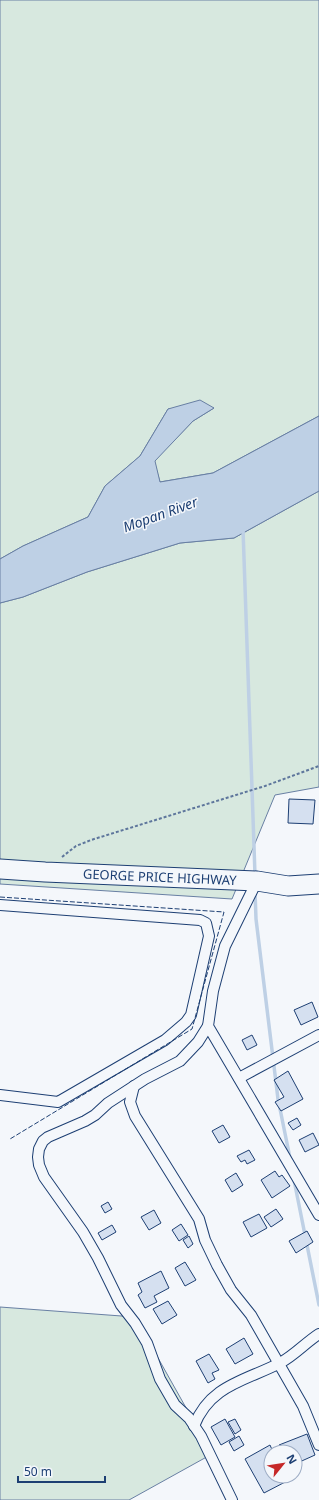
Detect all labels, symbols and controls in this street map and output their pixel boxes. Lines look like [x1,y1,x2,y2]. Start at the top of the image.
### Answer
water label: Mopan River [120,492,200,536]
street label: GEORGE PRICE HIGHWAY [83,865,238,889]
north arrow [263,1444,303,1484]
text: N [283,1451,301,1466]
scale bar [18,1458,105,1484]
text: 50 m [24,1463,52,1480]

